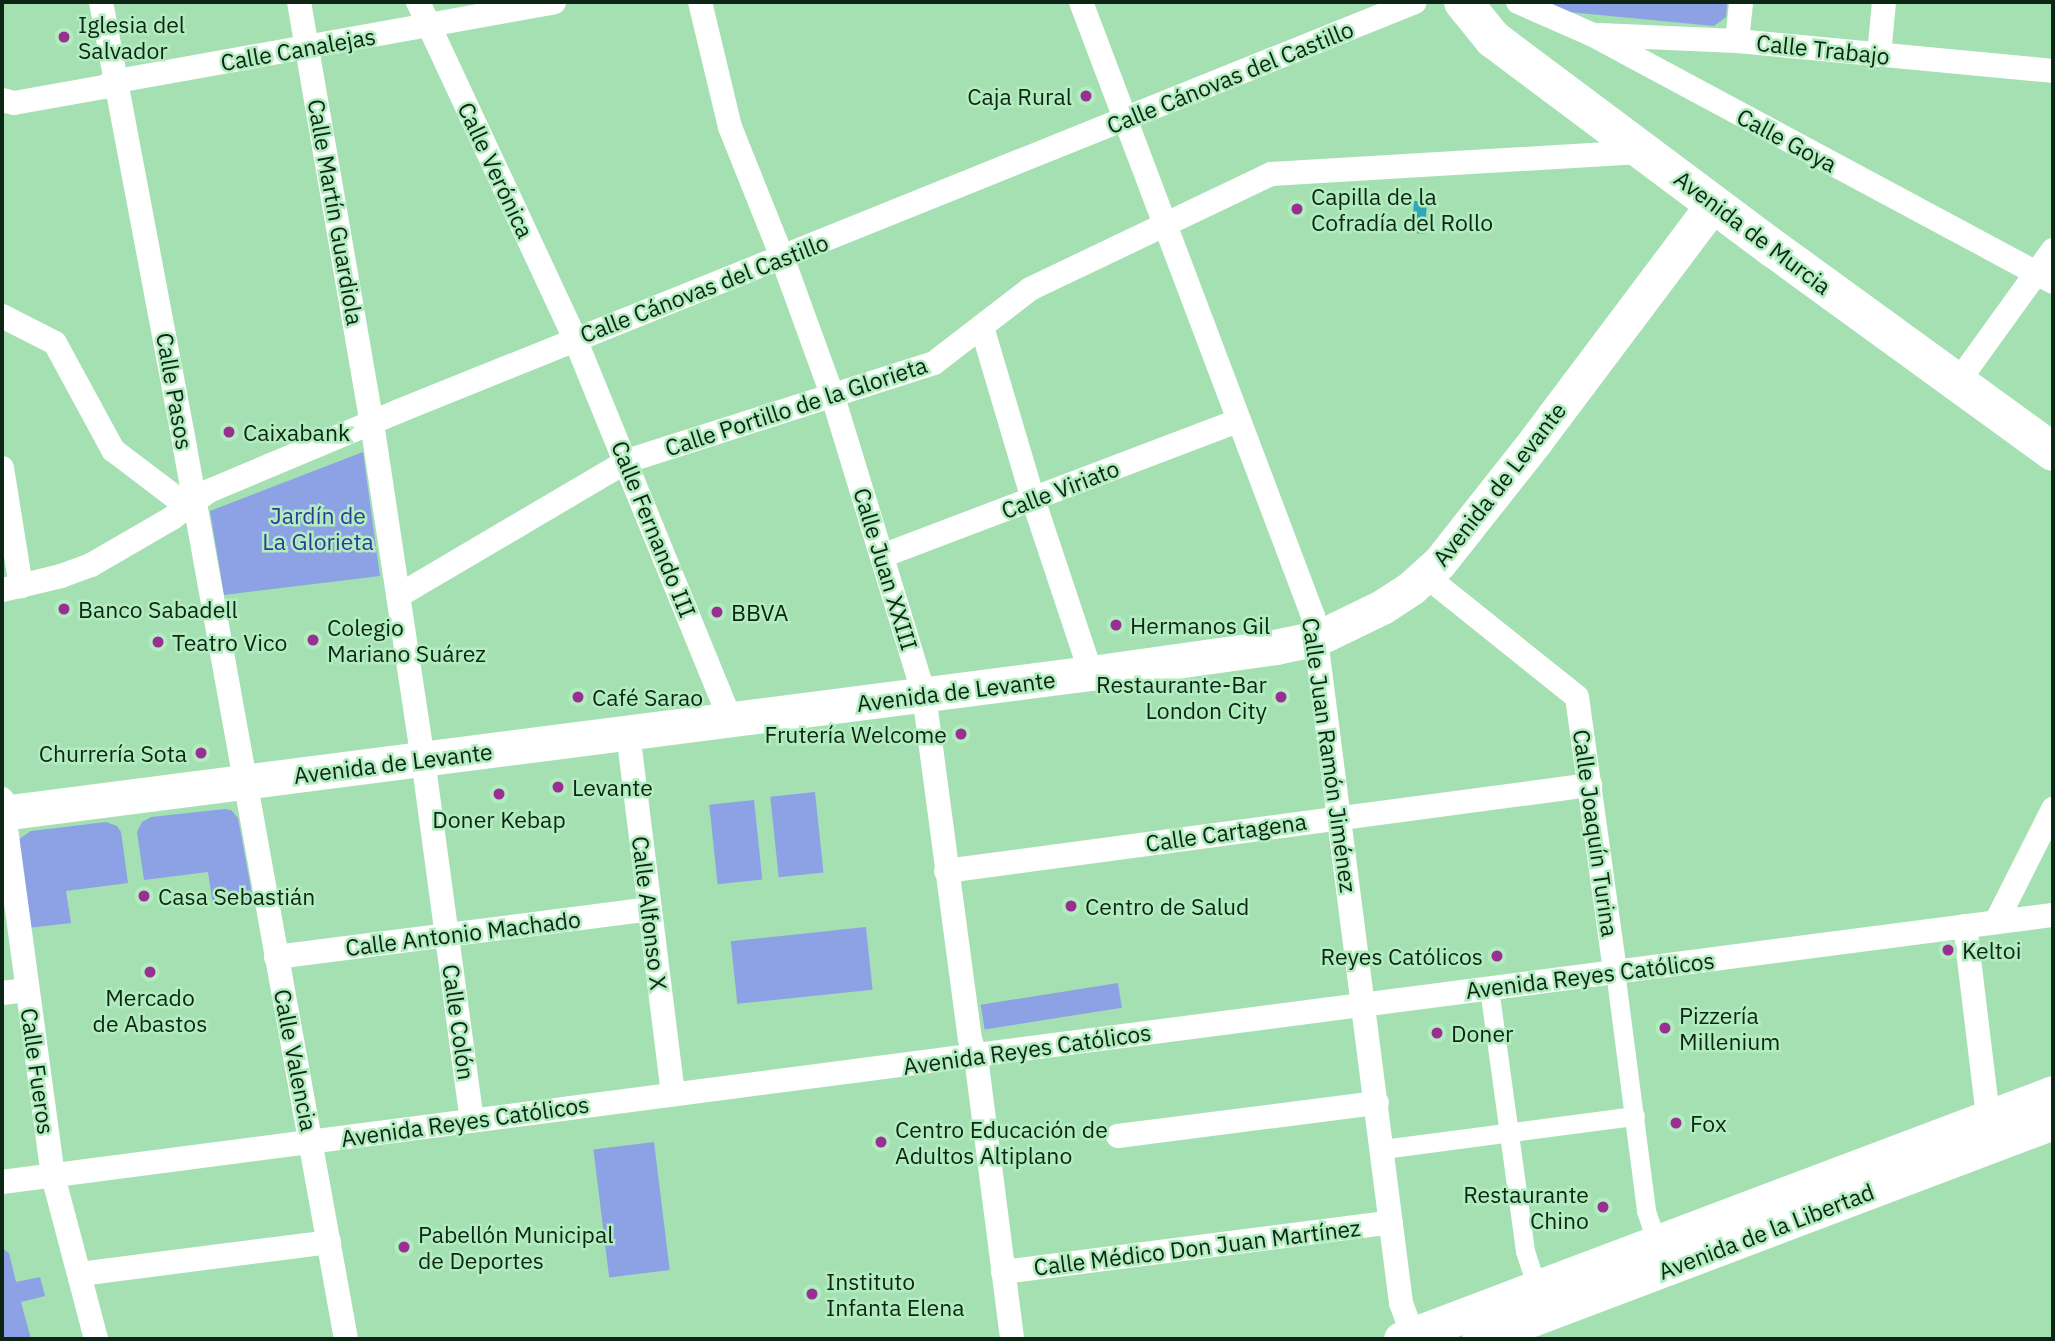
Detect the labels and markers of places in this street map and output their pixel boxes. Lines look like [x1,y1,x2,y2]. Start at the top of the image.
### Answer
place label: Iglesia del Salvador [78,10,185,64]
marker: Iglesia del Salvador [56,29,72,45]
place label: Caja Rural [967,82,1072,110]
marker: Caja Rural [1078,88,1094,104]
place label: Capilla de la Cofradía del Rollo [1311,182,1493,236]
marker: Capilla de la Cofradía del Rollo [1289,201,1305,217]
place label: Caixabank [243,418,350,446]
marker: Caixabank [221,424,237,440]
place label: Banco Sabadell [78,595,238,623]
place label: BBVA [731,598,788,626]
marker: Banco Sabadell [56,601,72,617]
marker: BBVA [709,604,725,620]
place label: Hermanos Gil [1130,611,1270,639]
place label: Colegio Mariano Suárez [327,613,486,667]
marker: Hermanos Gil [1108,617,1124,633]
place label: Teatro Vico [172,628,287,656]
marker: Colegio Mariano Suárez [305,632,321,648]
marker: Teatro Vico [150,634,166,650]
place label: Restaurante-Bar London City [1096,670,1267,724]
place label: Café Sarao [592,683,703,711]
marker: Café Sarao [570,689,586,705]
marker: Restaurante-Bar London City [1273,689,1289,705]
place label: Frutería Welcome [765,720,947,748]
marker: Frutería Welcome [953,726,969,742]
place label: Churrería Sota [39,739,187,767]
marker: Churrería Sota [193,745,209,761]
place label: Levante [572,773,653,801]
marker: Levante [550,779,566,795]
marker: Doner Kebap [491,786,507,802]
place label: Doner Kebap [432,805,566,833]
place label: Casa Sebastián [158,882,315,910]
marker: Casa Sebastián [136,888,152,904]
place label: Centro de Salud [1085,892,1249,920]
marker: Centro de Salud [1063,898,1079,914]
place label: Keltoi [1962,936,2021,964]
place label: Reyes Católicos [1321,942,1483,970]
marker: Keltoi [1940,942,1956,958]
marker: Reyes Católicos [1489,948,1505,964]
marker: Mercado de Abastos [142,964,158,980]
place label: Mercado de Abastos [93,983,207,1037]
place label: Pizzería Millenium [1679,1001,1780,1055]
place label: Doner [1451,1019,1513,1047]
marker: Pizzería Millenium [1657,1020,1673,1036]
marker: Doner [1429,1025,1445,1041]
place label: Fox [1690,1109,1727,1137]
place label: Centro Educación de Adultos Altiplano [895,1115,1108,1169]
marker: Fox [1668,1115,1684,1131]
marker: Centro Educación de Adultos Altiplano [873,1134,889,1150]
place label: Restaurante Chino [1463,1180,1589,1234]
marker: Restaurante Chino [1595,1199,1611,1215]
place label: Pabellón Municipal de Deportes [418,1220,613,1274]
marker: Pabellón Municipal de Deportes [396,1239,412,1255]
place label: Instituto Infanta Elena [826,1267,964,1321]
marker: Instituto Infanta Elena [804,1286,820,1302]

